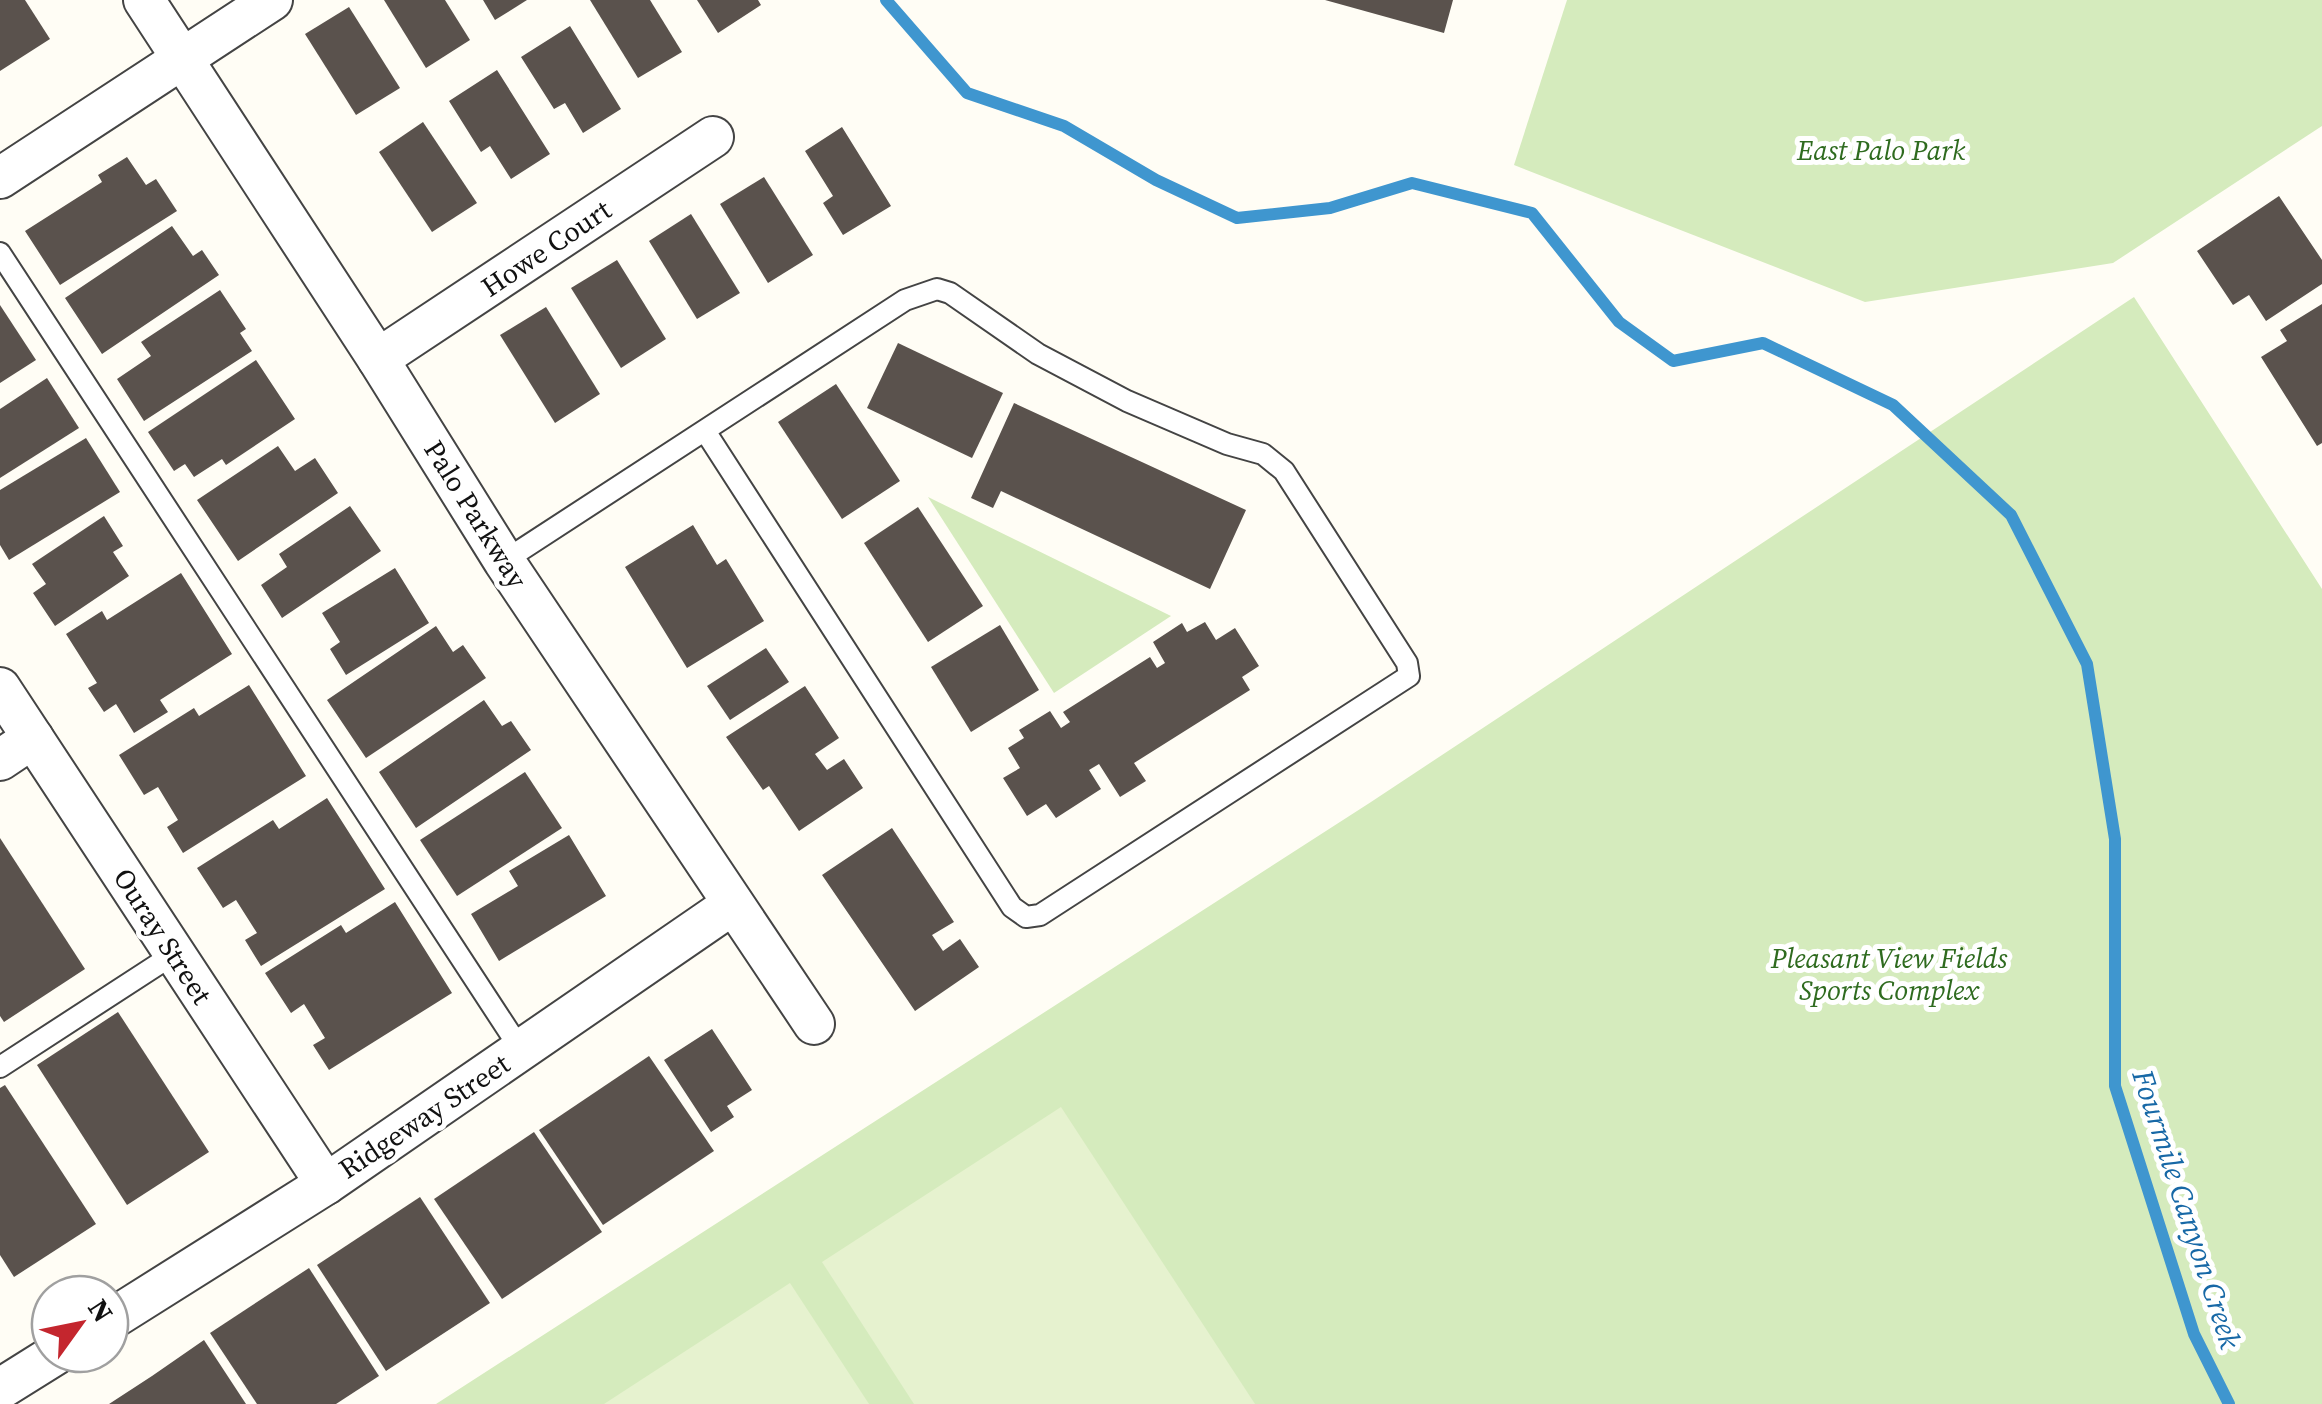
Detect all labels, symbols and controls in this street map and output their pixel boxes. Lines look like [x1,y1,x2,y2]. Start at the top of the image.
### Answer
park label: East Palo Park [1796,131,1966,169]
street label: Howe Court [474,190,619,305]
street label: Palo Parkway [415,433,537,596]
street label: Ouray Street [105,861,222,1012]
park label: Pleasant View Fields Sports Complex [1770,939,2008,1009]
street label: Ridgeway Street [331,1044,518,1187]
water label: Fourmile Canyon Creek [2122,1063,2252,1355]
north arrow [30,1274,130,1374]
text: N [79,1291,122,1329]

